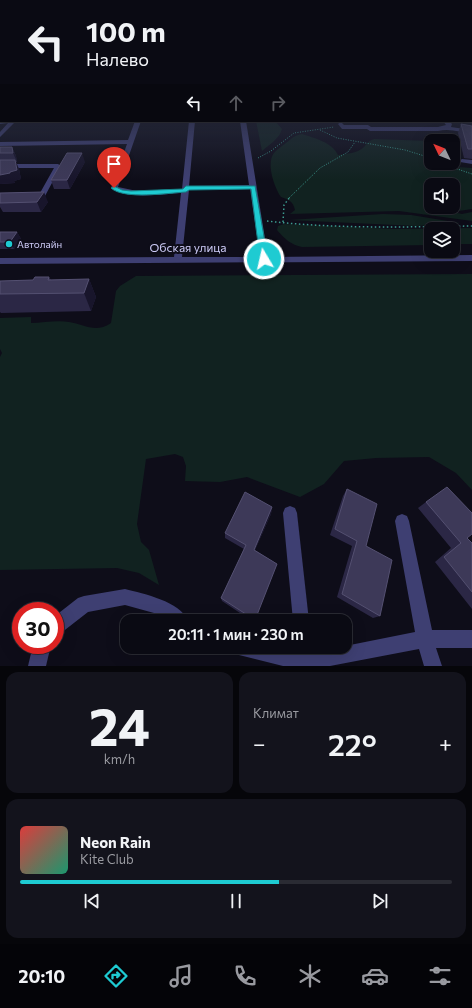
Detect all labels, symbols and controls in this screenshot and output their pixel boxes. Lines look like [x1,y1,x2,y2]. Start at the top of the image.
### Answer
text: 100 m [86,14,166,48]
icon: left [20,16,72,68]
text: Налево [86,48,149,70]
icon: left [183,92,205,114]
icon: ahead [225,92,247,114]
icon: right [267,92,289,114]
north arrow [424,134,460,170]
map controls [424,134,460,258]
pin [97,147,131,188]
icon: arrive [103,153,125,175]
button: sound [424,178,460,214]
button: layers [424,222,460,258]
place label: Автолайн [17,238,62,250]
position arrow [243,238,285,280]
marker: Автолайн [4,239,14,249]
street label: Обская улица [149,240,227,254]
speed limit sign: 30 [12,602,64,654]
text: 20:11 · 1 мин · 230 m [168,625,304,643]
text: 24 [89,693,150,757]
text: Климат [253,705,299,721]
text: 22° [328,725,377,762]
text: − [253,730,266,757]
text: + [439,730,452,757]
text: km/h [104,751,135,767]
text: Neon Rain [80,833,151,851]
text: Kite Club [80,851,134,867]
icon: previous [81,890,103,912]
icon: pause [225,890,247,912]
icon: next [369,890,391,912]
icon: directions [102,962,130,990]
icon: music [167,962,195,990]
icon: phone [231,962,259,990]
icon: climate [296,962,324,990]
icon: car [361,962,389,990]
icon: filters [426,962,454,990]
text: 20:10 [18,965,65,987]

